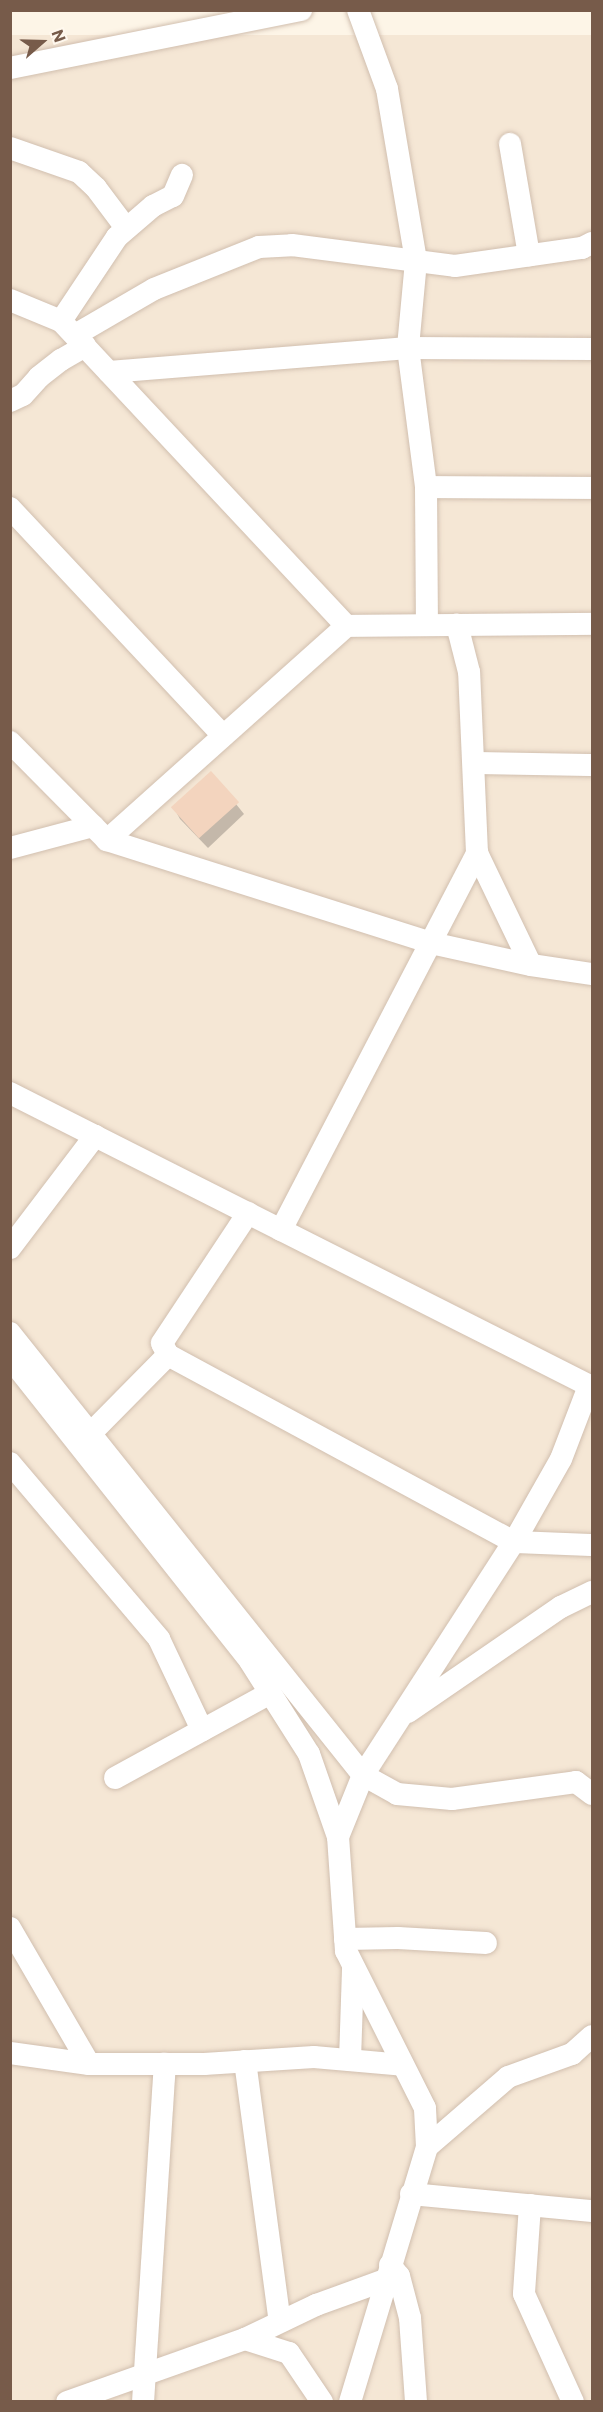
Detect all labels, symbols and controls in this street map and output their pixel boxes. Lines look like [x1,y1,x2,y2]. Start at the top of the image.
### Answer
north arrow [12,12,72,72]
text: N [48,27,70,45]

